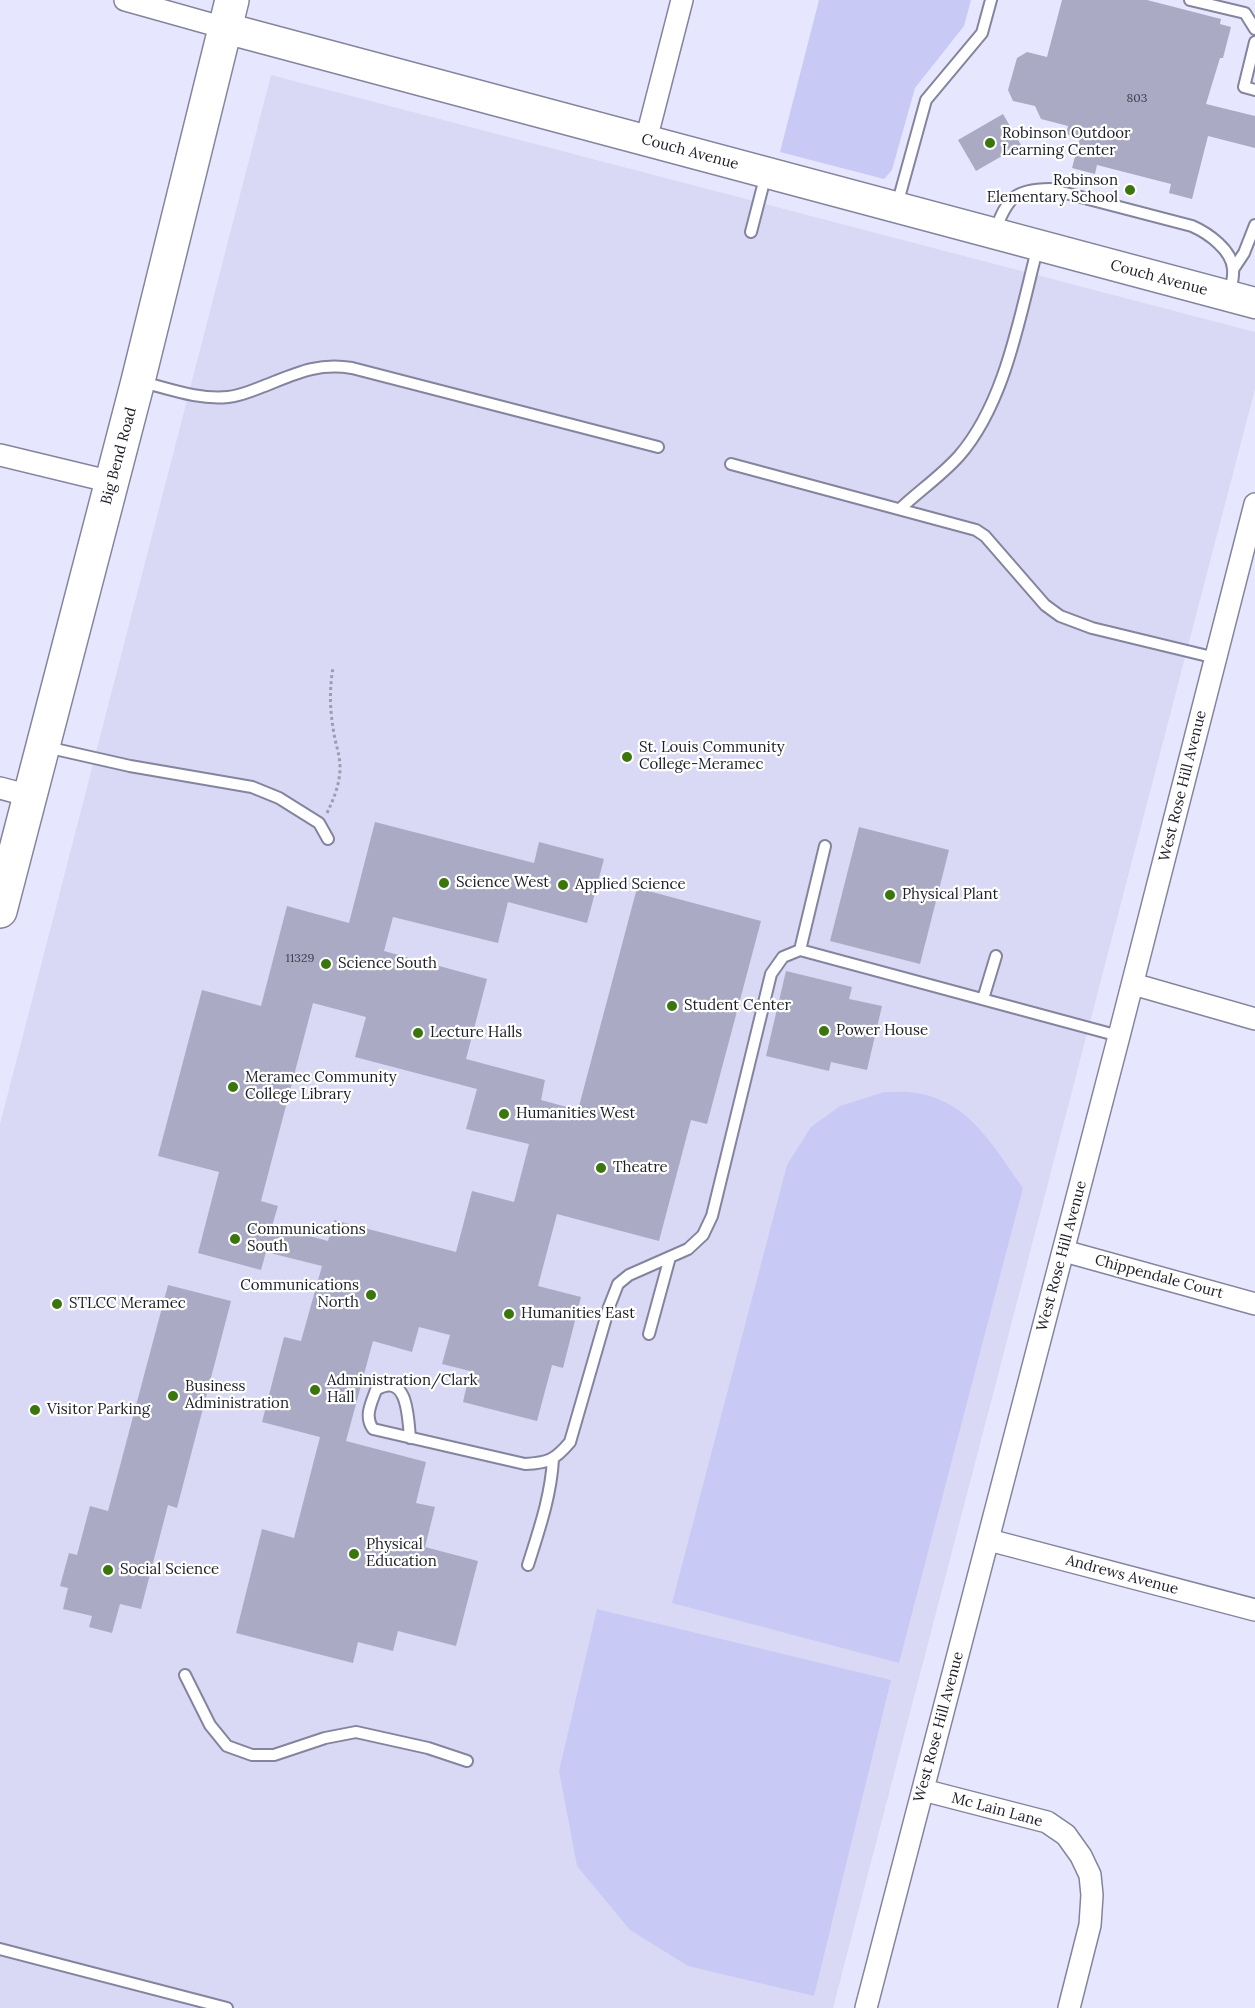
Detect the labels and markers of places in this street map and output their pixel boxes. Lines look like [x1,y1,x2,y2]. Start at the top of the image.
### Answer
place label: Robinson Outdoor Learning Center [1002,125,1131,160]
marker: Robinson Outdoor Learning Center [983,136,997,150]
place label: Robinson Elementary School [987,172,1118,207]
marker: Robinson Elementary School [1123,183,1137,197]
place label: St. Louis Community College-Meramec [639,739,785,774]
marker: St. Louis Community College-Meramec [620,750,634,764]
place label: Science West [456,874,549,892]
marker: Science West [437,876,451,890]
place label: Applied Science [575,876,686,894]
marker: Applied Science [556,878,570,892]
place label: Physical Plant [902,886,998,904]
marker: Physical Plant [883,888,897,902]
place label: Science South [338,955,437,973]
marker: Science South [319,957,333,971]
place label: Student Center [684,997,791,1015]
marker: Student Center [665,999,679,1013]
place label: Power House [836,1022,928,1040]
place label: Lecture Halls [430,1024,522,1042]
marker: Power House [817,1024,831,1038]
marker: Lecture Halls [411,1026,425,1040]
place label: Meramec Community College Library [245,1069,397,1104]
marker: Meramec Community College Library [226,1080,240,1094]
place label: Humanities West [516,1105,635,1123]
marker: Humanities West [497,1107,511,1121]
place label: Theatre [613,1159,668,1177]
marker: Theatre [594,1161,608,1175]
place label: Communications South [247,1221,366,1256]
marker: Communications South [228,1232,242,1246]
place label: Communications North [240,1277,359,1312]
marker: Communications North [364,1288,378,1302]
place label: STLCC Meramec [69,1295,186,1313]
marker: STLCC Meramec [50,1297,64,1311]
place label: Humanities East [521,1305,635,1323]
marker: Humanities East [502,1307,516,1321]
place label: Administration/Clark Hall [327,1372,478,1407]
place label: Business Administration [185,1378,289,1413]
marker: Administration/Clark Hall [308,1383,322,1397]
marker: Business Administration [166,1389,180,1403]
place label: Visitor Parking [47,1401,150,1419]
marker: Visitor Parking [28,1403,42,1417]
place label: Physical Education [366,1536,437,1571]
marker: Physical Education [347,1547,361,1561]
place label: Social Science [120,1561,219,1579]
marker: Social Science [101,1563,115,1577]

